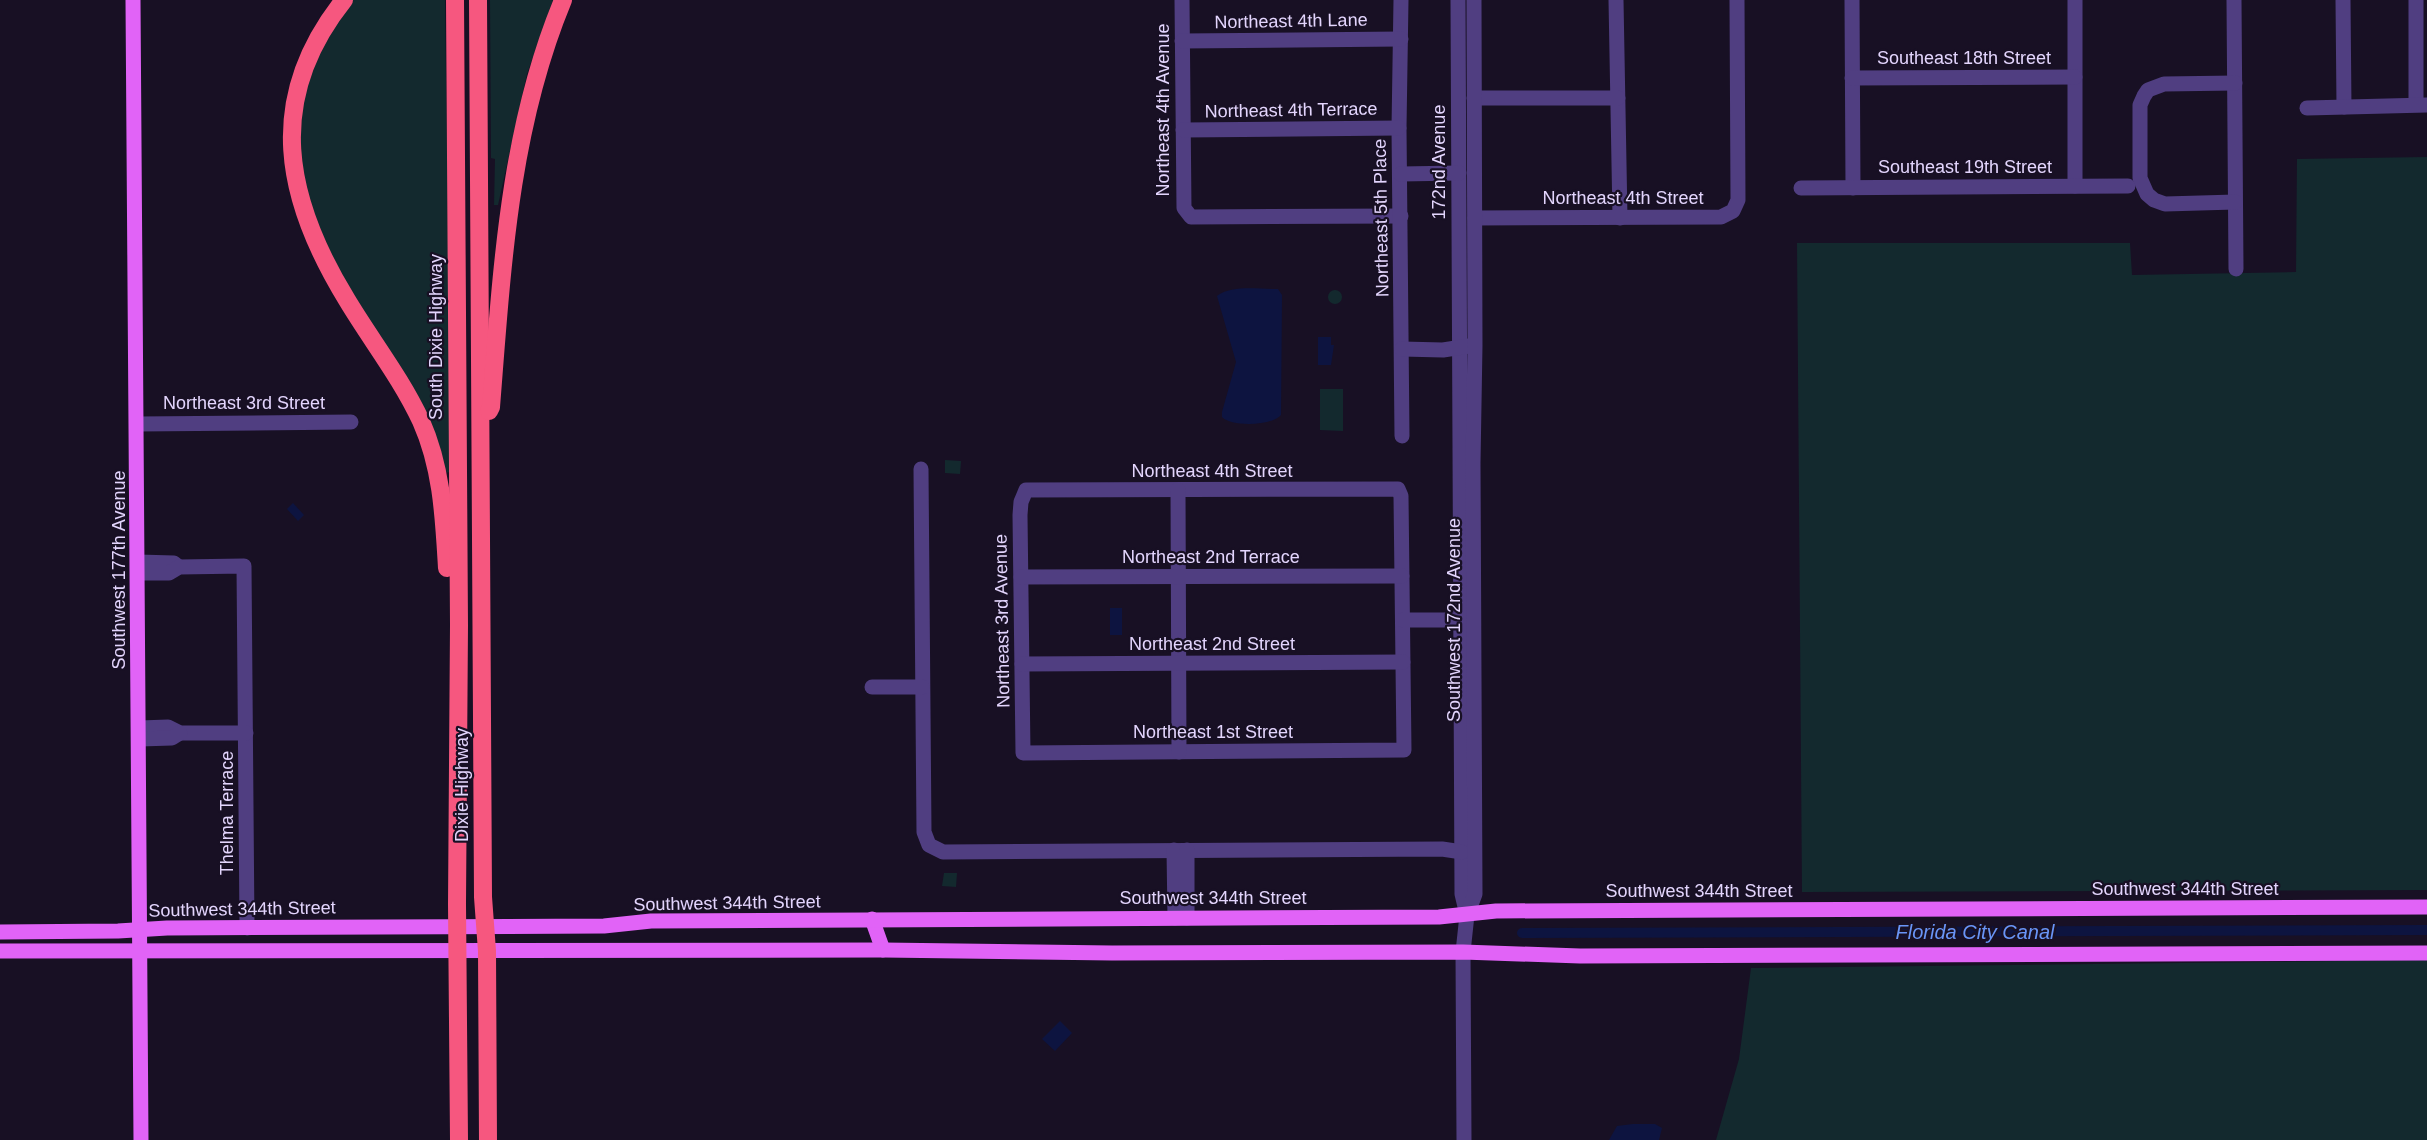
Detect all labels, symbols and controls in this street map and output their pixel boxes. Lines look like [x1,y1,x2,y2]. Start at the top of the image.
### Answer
street label: Northeast 4th Lane [1214,10,1368,32]
street label: Northeast 4th Avenue [1153,24,1173,196]
street label: Southeast 18th Street [1877,48,2051,68]
street label: Northeast 4th Terrace [1204,98,1378,122]
street label: 172nd Avenue [1429,105,1449,219]
street label: Northeast 5th Place [1370,139,1392,297]
street label: Southeast 19th Street [1878,157,2052,177]
street label: Northeast 4th Street [1542,188,1704,208]
street label: South Dixie Highway [426,254,446,420]
street label: Northeast 3rd Street [163,393,325,413]
street label: Northeast 4th Street [1131,461,1293,481]
street label: Southwest 177th Avenue [109,471,129,669]
street label: Southwest 172nd Avenue [1444,518,1464,722]
street label: Northeast 3rd Avenue [990,534,1014,708]
street label: Northeast 2nd Terrace [1122,547,1300,567]
street label: Northeast 2nd Street [1129,634,1295,654]
street label: Northeast 1st Street [1133,722,1293,742]
street label: Dixie Highway [452,728,472,842]
street label: Thelma Terrace [217,751,237,875]
street label: Southwest 344th Street [2091,879,2279,899]
street label: Southwest 344th Street [1605,881,1793,901]
street label: Southwest 344th Street [1119,888,1307,908]
street label: Southwest 344th Street [633,891,821,915]
street label: Southwest 344th Street [148,897,336,921]
water label: Florida City Canal [1896,921,2055,943]

